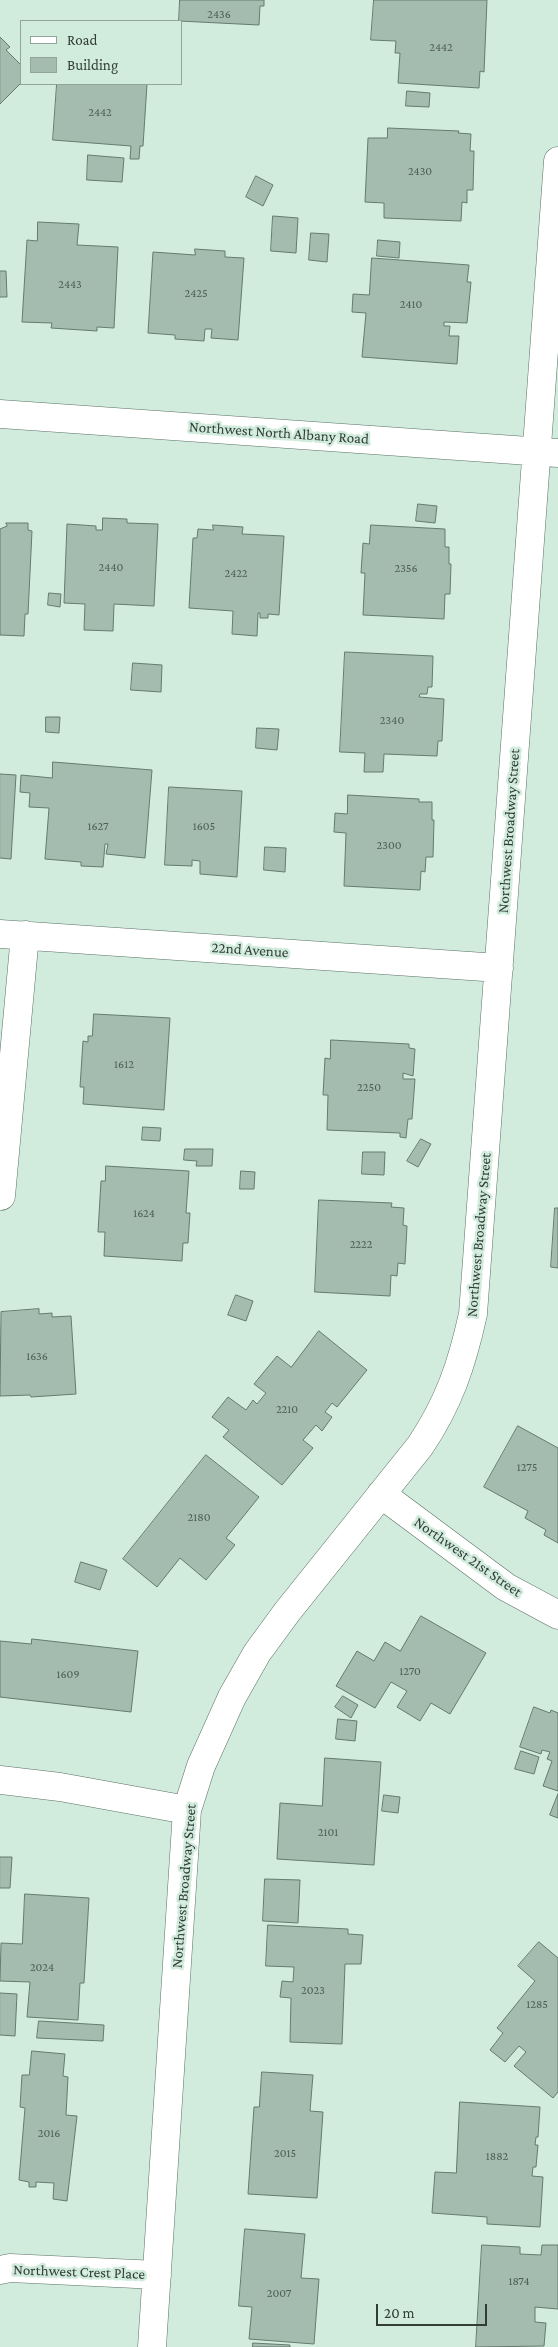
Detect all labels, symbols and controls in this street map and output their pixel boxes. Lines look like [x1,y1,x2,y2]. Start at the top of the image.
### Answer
house number: 2436 [207,7,231,21]
legend [20,20,182,85]
text: Road [67,32,97,48]
house number: 2442 [429,40,453,54]
text: Building [67,57,118,73]
house number: 2442 [88,105,112,119]
house number: 2430 [408,164,432,178]
house number: 2443 [58,277,82,291]
house number: 2425 [184,286,208,300]
house number: 2410 [400,297,422,311]
street label: Northwest North Albany Road [188,418,370,448]
house number: 2440 [99,560,123,574]
house number: 2356 [394,561,418,575]
house number: 2422 [224,566,248,580]
house number: 2340 [380,713,404,727]
street label: Northwest Broadway Street [494,748,524,914]
house number: 1627 [88,819,108,833]
house number: 1605 [193,819,215,833]
house number: 2300 [377,838,401,852]
street label: 22nd Avenue [211,938,289,962]
house number: 1612 [114,1057,134,1071]
house number: 2250 [357,1080,381,1094]
street label: Northwest Broadway Street [463,1152,495,1318]
house number: 1624 [133,1206,155,1220]
house number: 2222 [350,1237,372,1251]
house number: 1636 [26,1349,48,1363]
house number: 2210 [276,1402,298,1416]
house number: 1275 [517,1460,537,1474]
house number: 2180 [188,1510,210,1524]
street label: Northwest 21st Street [411,1513,525,1601]
house number: 1270 [399,1664,421,1678]
house number: 1609 [57,1667,79,1681]
street label: Northwest Broadway Street [168,1803,200,1969]
house number: 2101 [318,1825,338,1839]
house number: 2024 [30,1960,54,1974]
house number: 2023 [301,1983,325,1997]
house number: 1285 [526,1997,548,2011]
house number: 2016 [38,2126,60,2140]
house number: 2015 [274,2146,296,2160]
house number: 1882 [486,2149,508,2163]
street label: Northwest Crest Place [13,2261,145,2283]
house number: 1874 [508,2274,530,2288]
house number: 2007 [267,2286,291,2300]
scale bar [378,2294,489,2326]
text: 20 m [384,2305,415,2321]

